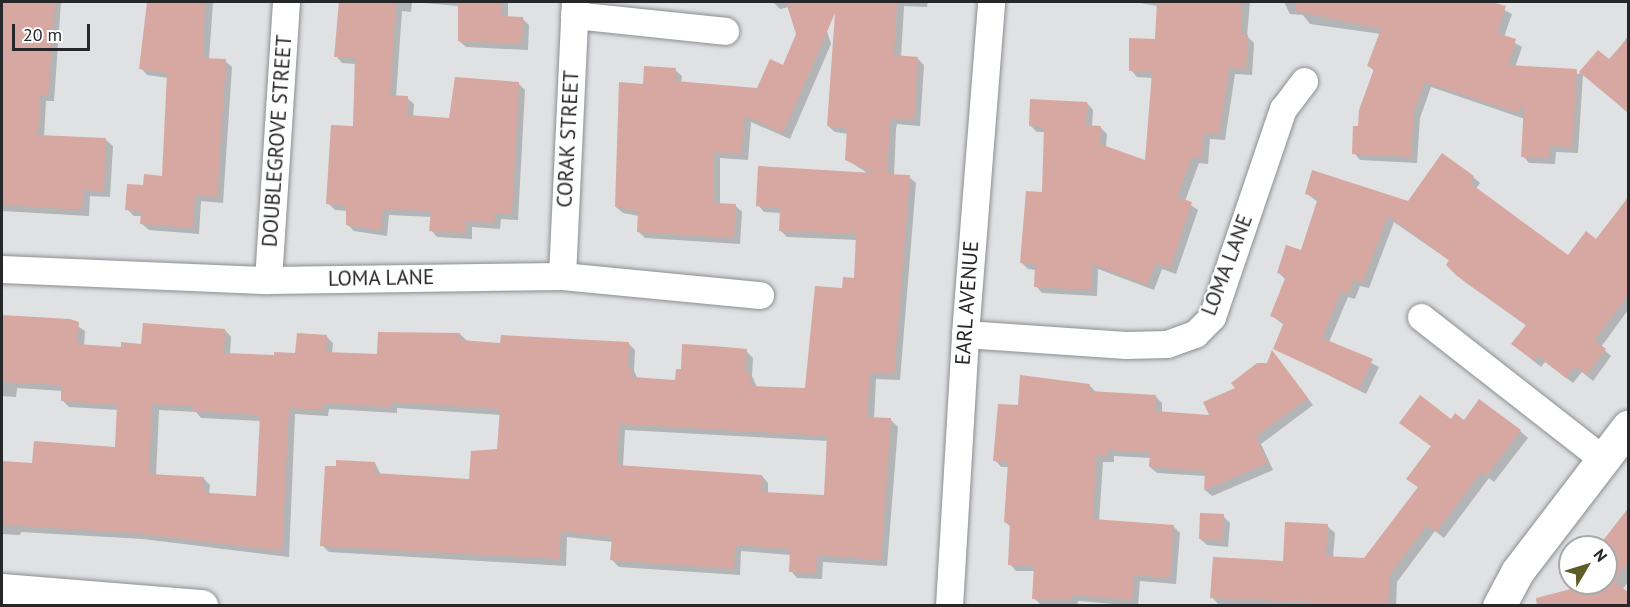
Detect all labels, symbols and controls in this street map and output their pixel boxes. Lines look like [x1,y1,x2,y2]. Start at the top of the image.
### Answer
scale bar [15,12,93,50]
text: 20 m [23,23,62,46]
street label: DOUBLEGROVE STREET [257,34,297,248]
street label: CORAK STREET [552,69,584,209]
street label: LOMA LANE [1196,211,1258,319]
street label: EARL AVENUE [950,239,984,367]
street label: LOMA LANE [327,264,435,292]
north arrow [1558,535,1618,595]
text: N [1589,545,1612,565]

